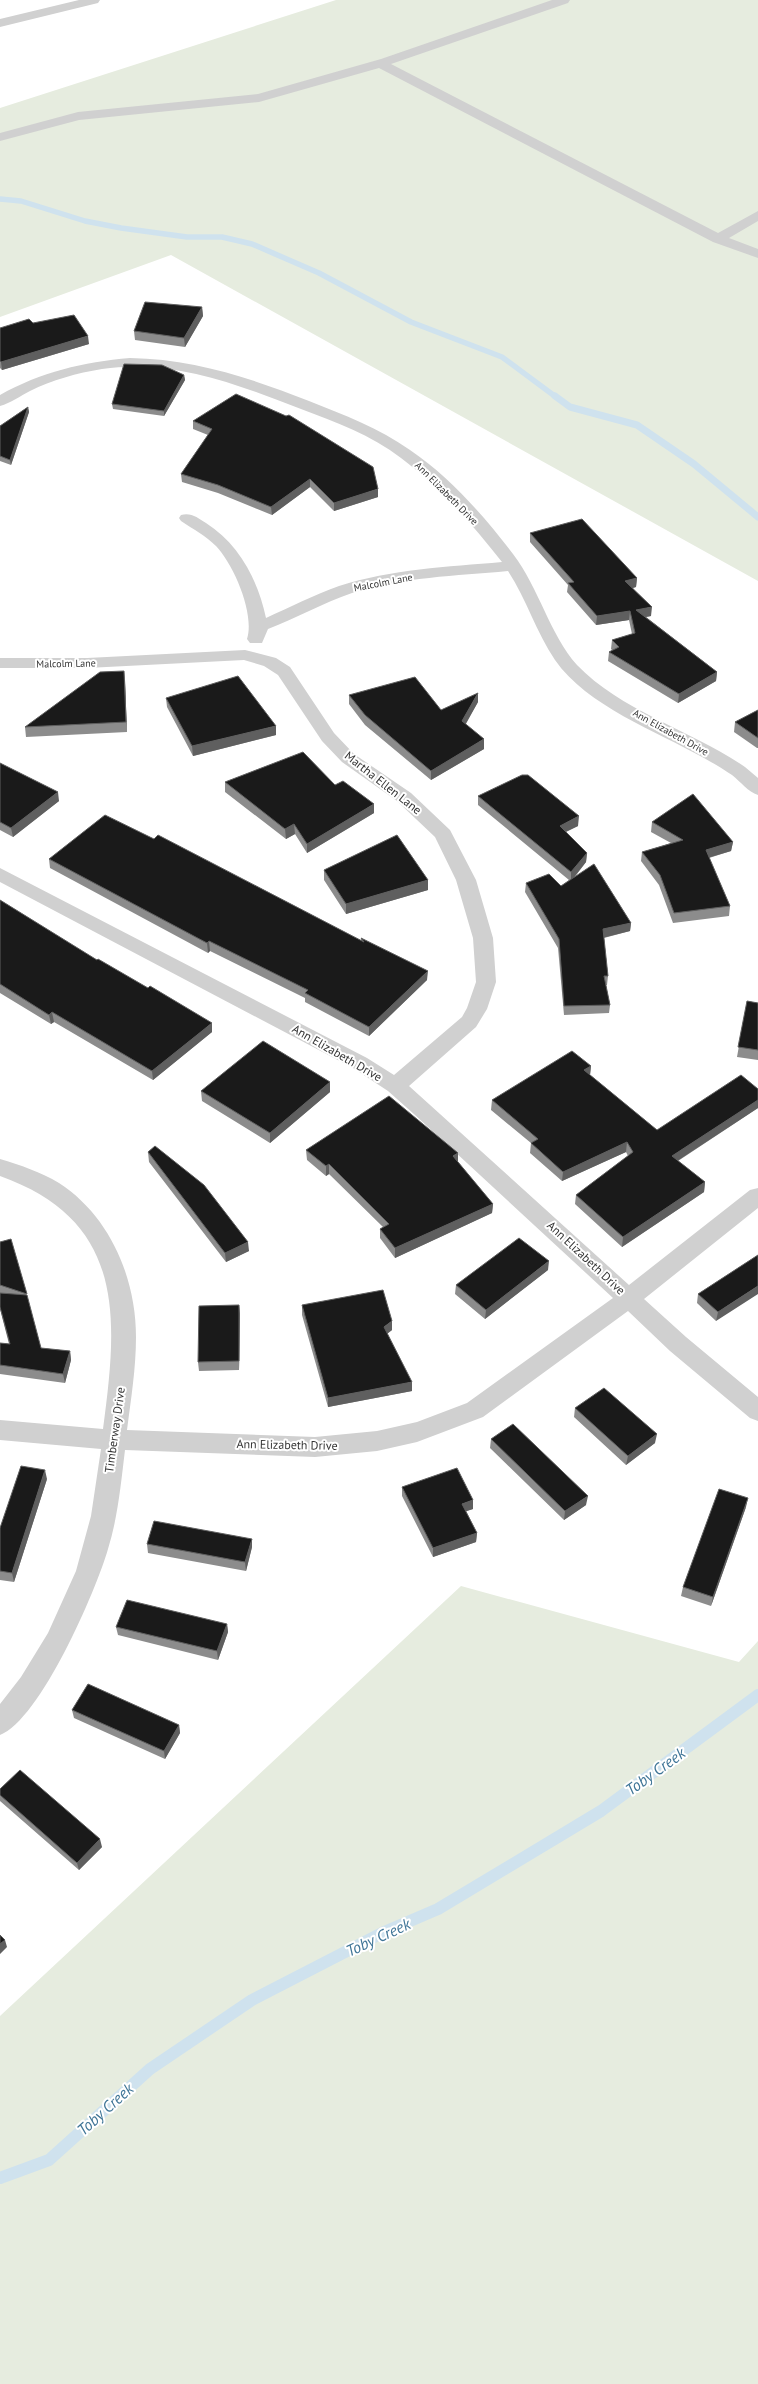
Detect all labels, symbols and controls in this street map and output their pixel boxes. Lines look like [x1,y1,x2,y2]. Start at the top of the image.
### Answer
street label: Ann Elizabeth Drive [412,459,481,528]
street label: Malcolm Lane [353,570,414,595]
street label: Malcolm Lane [36,656,96,671]
street label: Ann Elizabeth Drive [631,706,711,759]
street label: Martha Ellen Lane [342,748,425,817]
street label: Ann Elizabeth Drive [290,1021,385,1084]
street label: Ann Elizabeth Drive [544,1218,628,1298]
street label: Timberway Drive [101,1386,128,1474]
street label: Ann Elizabeth Drive [236,1436,338,1453]
water label: Toby Creek [621,1742,689,1799]
water label: Toby Creek [342,1913,414,1961]
water label: Toby Creek [73,2078,138,2140]

